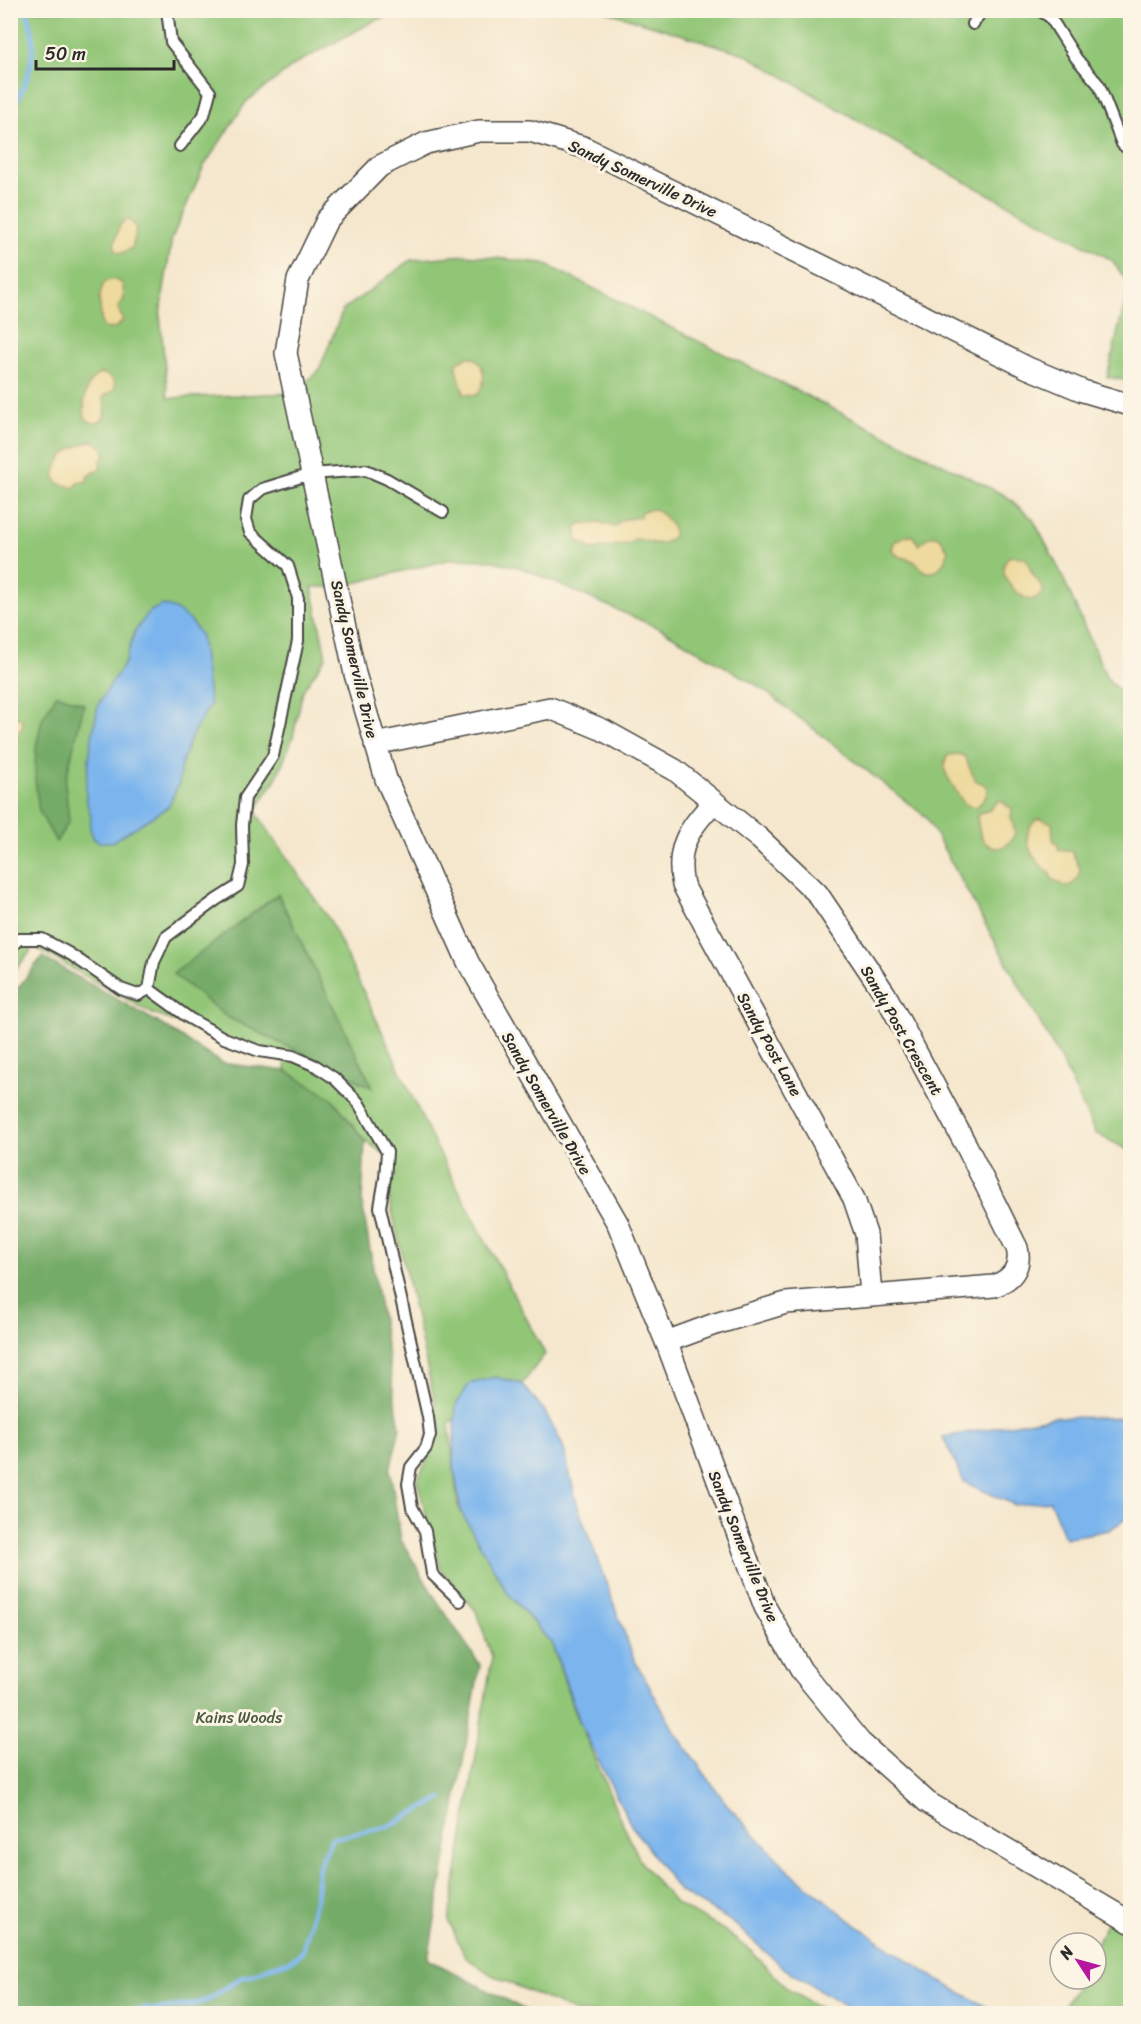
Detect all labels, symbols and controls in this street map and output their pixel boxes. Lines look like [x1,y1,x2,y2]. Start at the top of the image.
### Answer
scale bar [36,33,174,71]
text: 50 m [45,38,86,70]
street label: Sandy Somerville Drive [563,131,722,226]
street label: Sandy Somerville Drive [322,577,387,741]
street label: Sandy Post Crescent [852,960,951,1101]
street label: Sandy Post Lane [729,987,810,1102]
street label: Sandy Somerville Drive [494,1026,600,1181]
street label: Sandy Somerville Drive [700,1466,787,1627]
park label: Kains Woods [196,1703,283,1732]
north arrow [1048,1931,1108,1991]
text: N [1051,1939,1082,1966]

